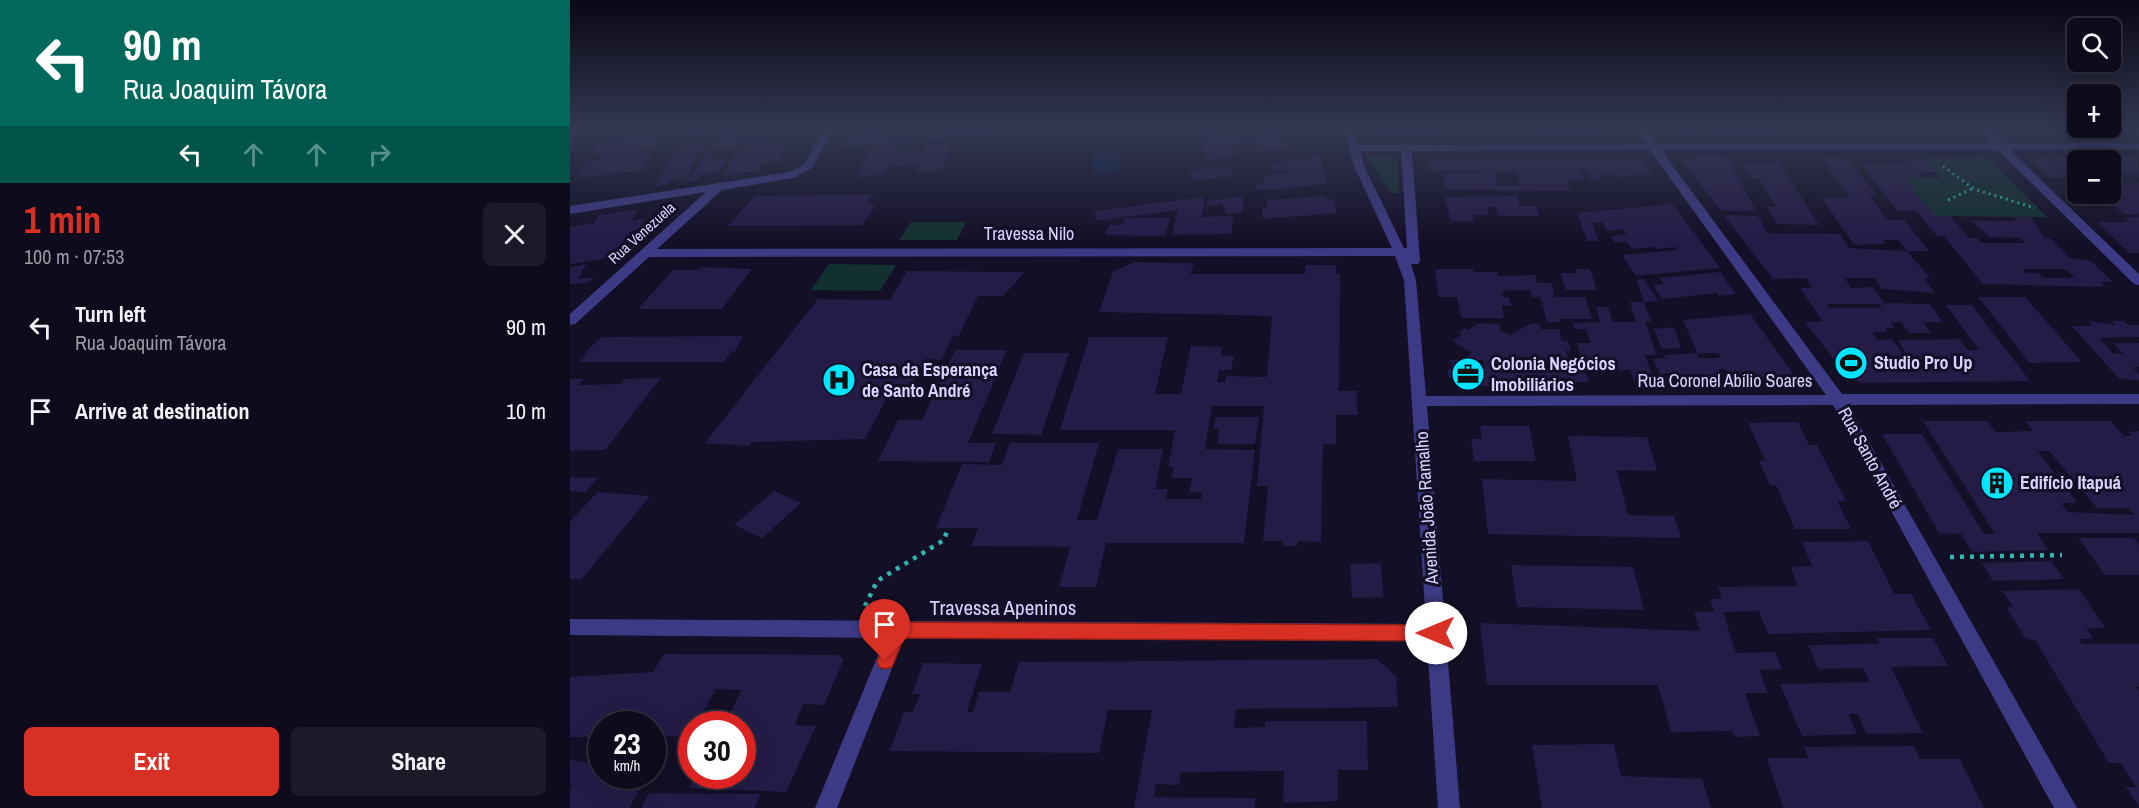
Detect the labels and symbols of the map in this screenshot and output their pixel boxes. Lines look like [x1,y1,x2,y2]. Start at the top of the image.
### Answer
street label: Rua Venezuela [604,197,680,268]
street label: Travessa Nilo [984,221,1074,246]
sports icon: Studio Pro Up [1833,345,1869,381]
place label: Studio Pro Up [1874,350,1972,375]
place label: Colonia Negócios Imobiliários [1491,351,1616,397]
office icon: Colonia Negócios Imobiliários [1450,356,1486,392]
place label: Casa da Esperança de Santo André [862,357,998,403]
hospital icon: Casa da Esperança de Santo André [821,362,857,398]
street label: Rua Coronel Abílio Soares [1638,368,1812,393]
street label: Rua Santo André [1832,403,1909,513]
street label: Avenida João Ramalho [1409,431,1444,586]
building icon: Edifício Itapuá [1979,465,2015,501]
place label: Edifício Itapuá [2020,470,2122,495]
street label: Travessa Apeninos [930,593,1076,622]
pin [859,599,910,661]
position arrow [1404,601,1468,665]
speed limit sign: 30 [678,711,756,789]

